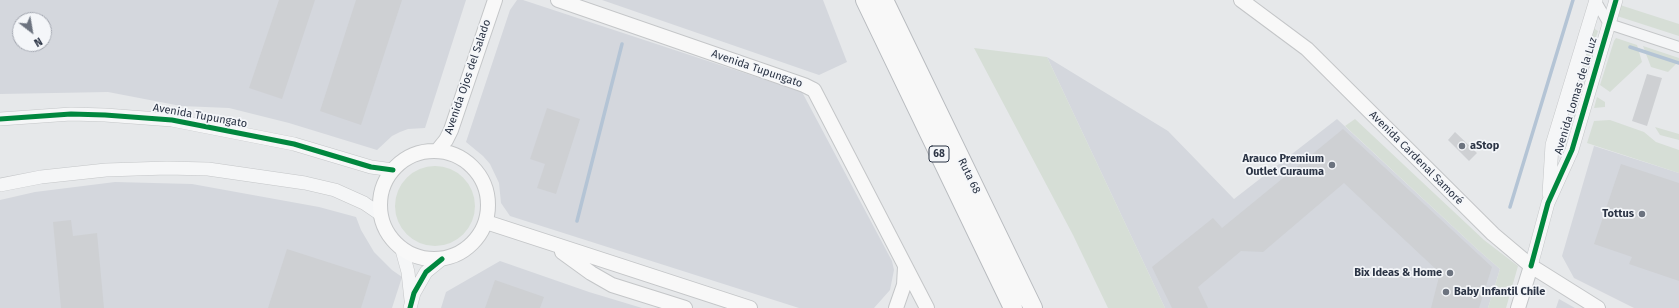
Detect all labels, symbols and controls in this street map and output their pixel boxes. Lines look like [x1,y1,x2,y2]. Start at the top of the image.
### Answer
north arrow [12,12,52,52]
street label: Avenida Ojos del Salado [442,18,494,136]
text: N [31,34,44,49]
street label: Avenida Lomas de la Luz [1552,36,1600,156]
street label: Avenida Tupungato [710,47,804,91]
street label: Avenida Tupungato [152,101,248,131]
street label: Avenida Cardenal Samoré [1366,108,1466,208]
place label: aStop [1470,139,1499,153]
marker: aStop [1457,141,1467,151]
road number: 68 [929,146,949,162]
place label: Arauco Premium Outlet Curauma [1243,152,1324,178]
street label: Ruta 68 [955,156,983,196]
marker: Arauco Premium Outlet Curauma [1327,160,1337,170]
place label: Tottus [1602,207,1634,221]
marker: Tottus [1637,209,1647,219]
place label: Bix Ideas & Home [1354,266,1442,280]
marker: Bix Ideas & Home [1445,268,1455,278]
place label: Baby Infantil Chile [1454,285,1545,299]
marker: Baby Infantil Chile [1441,287,1451,297]

